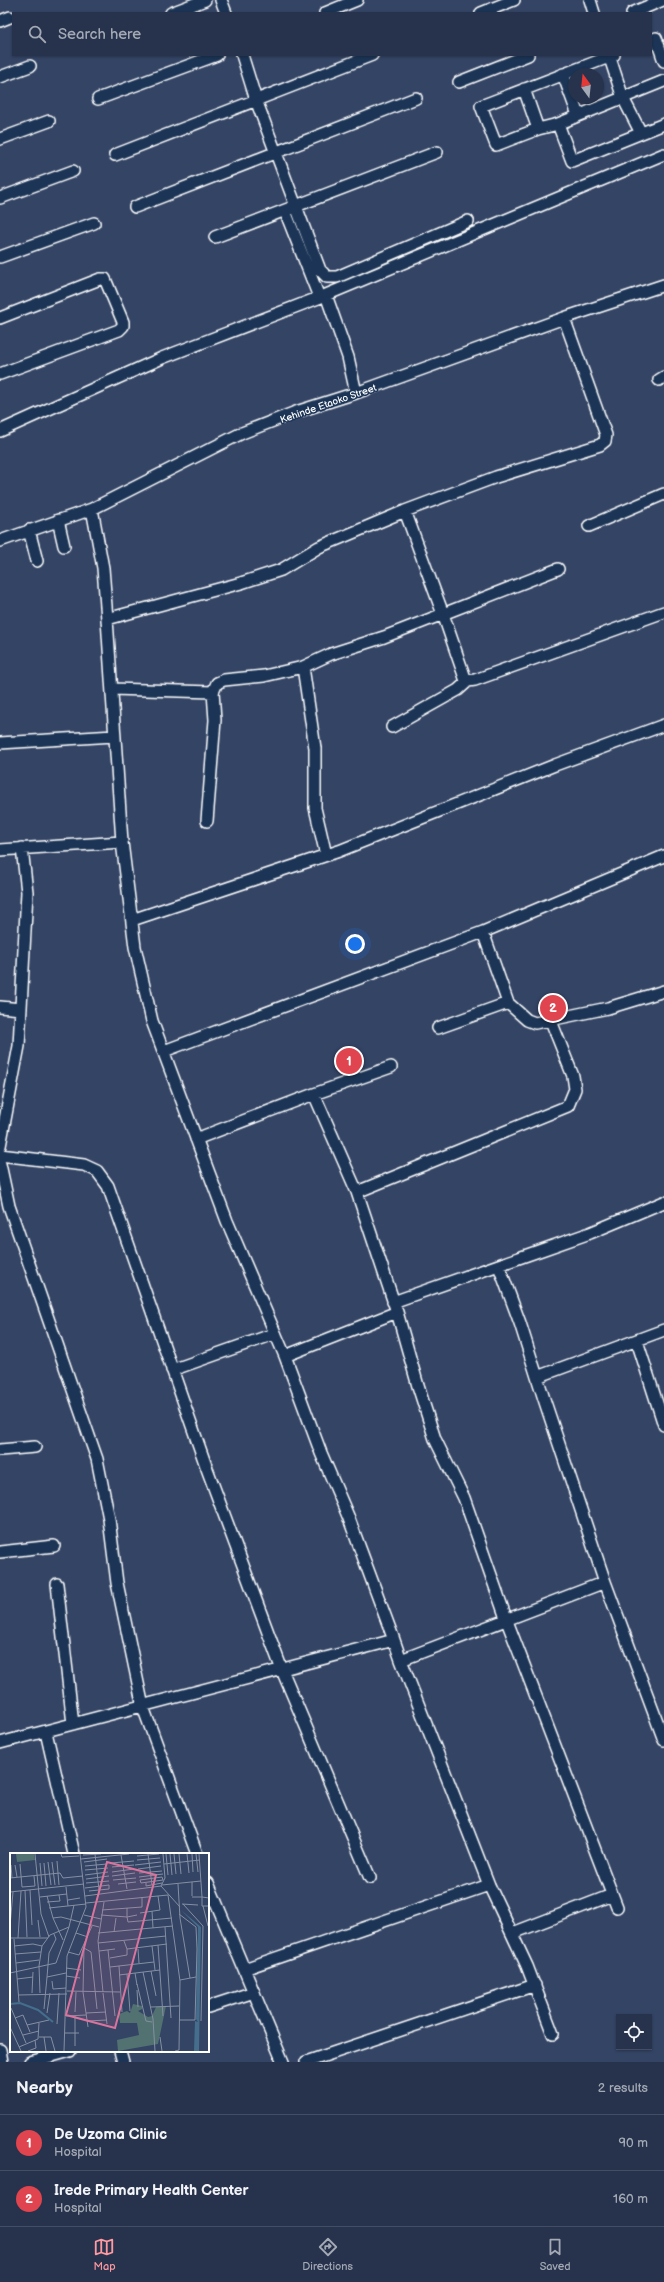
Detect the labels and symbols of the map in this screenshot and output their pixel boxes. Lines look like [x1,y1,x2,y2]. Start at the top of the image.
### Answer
north arrow [568,68,604,104]
street label: Kehinde Etaoko Street [279,382,378,426]
your location [345,934,365,954]
pin: 2 [540,993,566,1023]
pin: 1 [336,1046,362,1076]
inset map [10,1853,209,2052]

